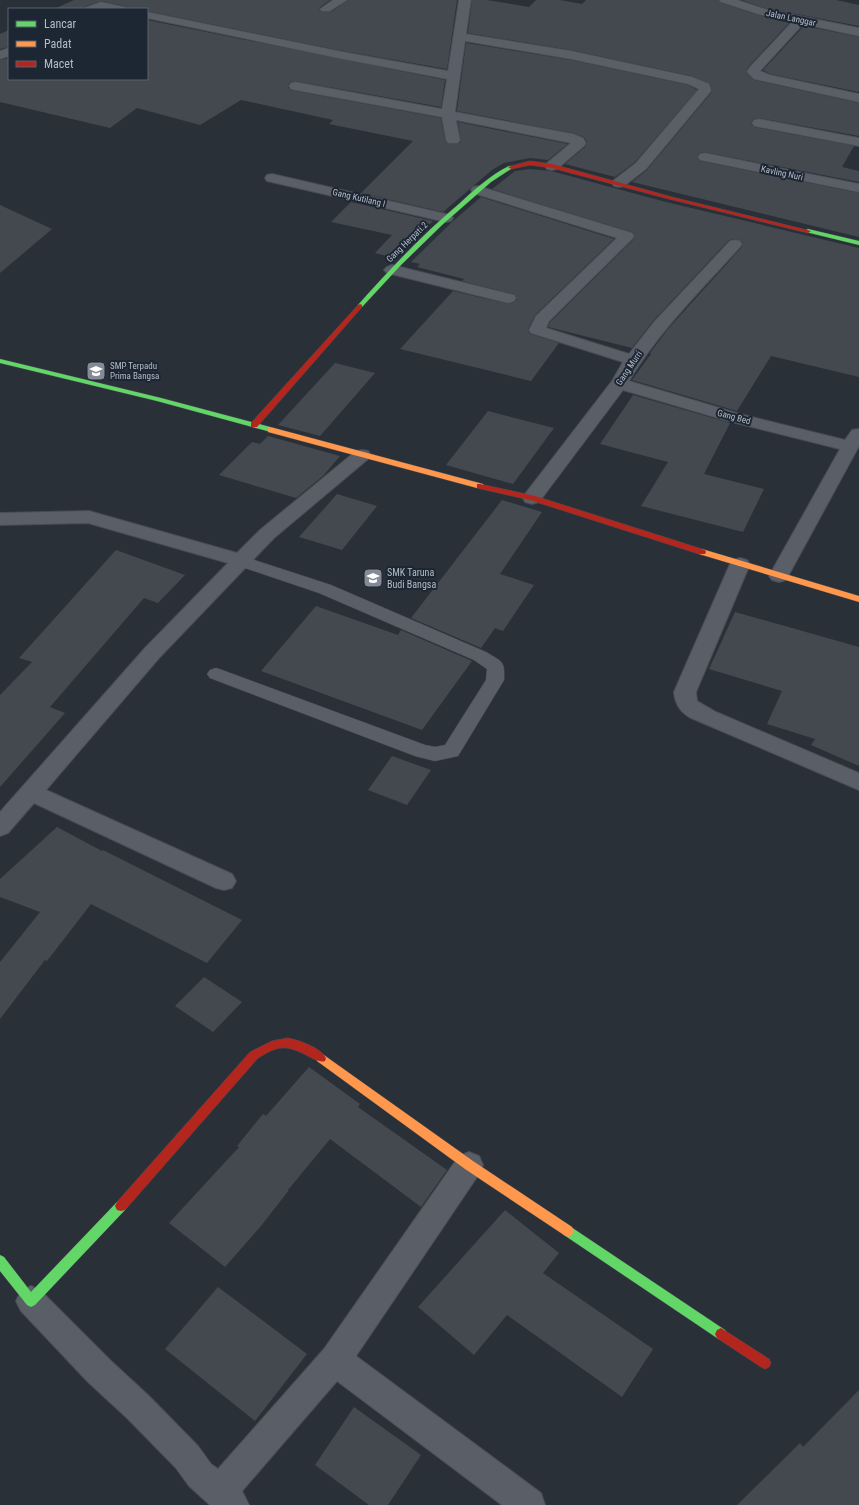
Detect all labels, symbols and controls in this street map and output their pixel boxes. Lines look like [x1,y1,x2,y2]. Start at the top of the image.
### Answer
legend [8,8,148,80]
street label: Jalan Langgar [765,8,817,28]
text: Lancar [44,17,77,31]
text: Padat [44,37,72,51]
text: Macet [44,57,74,71]
street label: Kavling Nuri [760,164,804,182]
street label: Gang Kutilang I [332,187,386,209]
street label: Gang Herpati.2 [384,219,430,264]
street label: Gang Murri [614,349,644,387]
school or university icon: SMP Terpadu Prima Bangsa [85,360,107,382]
place label: SMP Terpadu Prima Bangsa [110,361,159,381]
street label: Gang Bed [716,408,752,426]
school or university icon: SMK Taruna Budi Bangsa [362,567,384,589]
place label: SMK Taruna Budi Bangsa [387,567,436,590]

